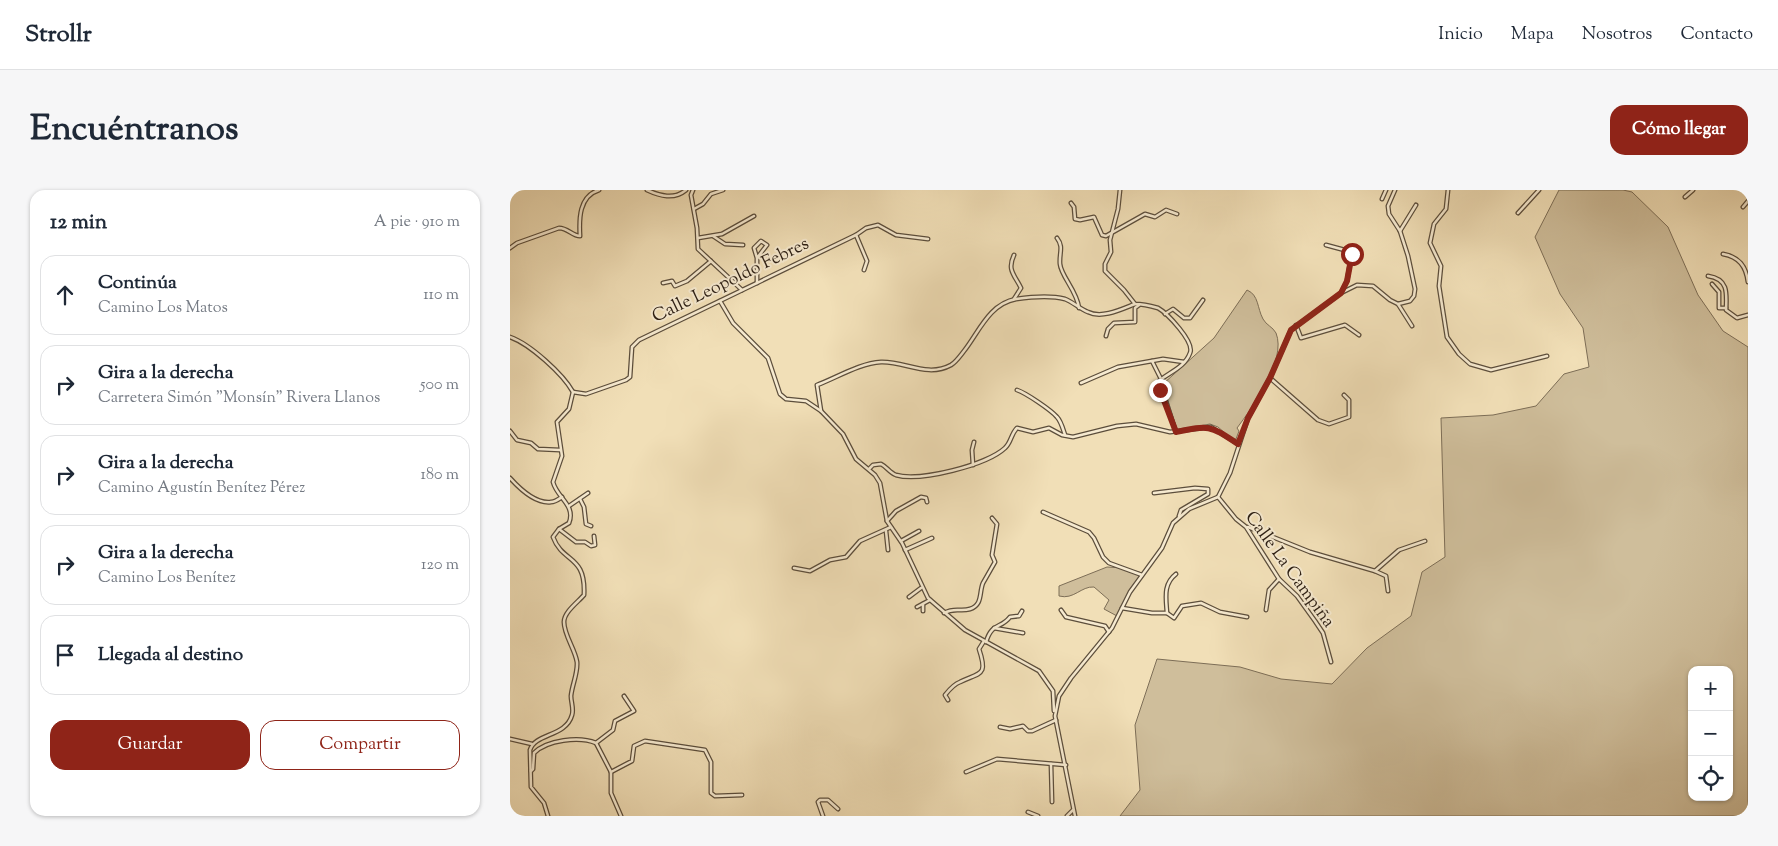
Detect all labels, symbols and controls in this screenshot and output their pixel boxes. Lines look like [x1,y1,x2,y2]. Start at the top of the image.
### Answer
text: Strollr [25,18,92,52]
text: Inicio [1438,22,1483,48]
text: Mapa [1511,22,1554,48]
text: Nosotros [1582,22,1652,48]
text: Contacto [1680,22,1753,48]
text: Encuéntranos [30,105,239,156]
button: Cómo llegar [1610,105,1748,155]
text: 12 min [50,208,107,238]
text: A pie · 910 m [374,211,460,234]
street label: Calle Leopoldo Febres [648,232,814,330]
route start [1341,243,1364,266]
text: Continúa [98,270,177,297]
icon: ahead [51,281,79,309]
text: 110 m [423,284,459,307]
text: Camino Los Matos [98,297,228,320]
text: Gira a la derecha [98,360,233,387]
icon: right [51,371,79,399]
text: 500 m [420,374,459,397]
route end [1149,379,1172,402]
text: Carretera Simón "Monsín" Rivera Llanos [98,387,380,410]
text: Gira a la derecha [98,450,233,477]
icon: right [51,461,79,489]
text: 180 m [420,464,459,487]
text: Camino Agustín Benítez Pérez [98,477,305,500]
street label: Calle La Campiña [1238,506,1340,634]
text: Gira a la derecha [98,540,233,567]
icon: right [51,551,79,579]
text: 120 m [421,554,459,577]
text: Camino Los Benítez [98,567,236,590]
icon: arrive [51,641,79,669]
text: Llegada al destino [98,642,243,669]
map controls [1688,666,1733,801]
button: + [1688,666,1733,711]
button: − [1688,711,1733,756]
button: Guardar [50,720,250,770]
button: Compartir [260,720,460,770]
button: locate [1688,756,1733,801]

